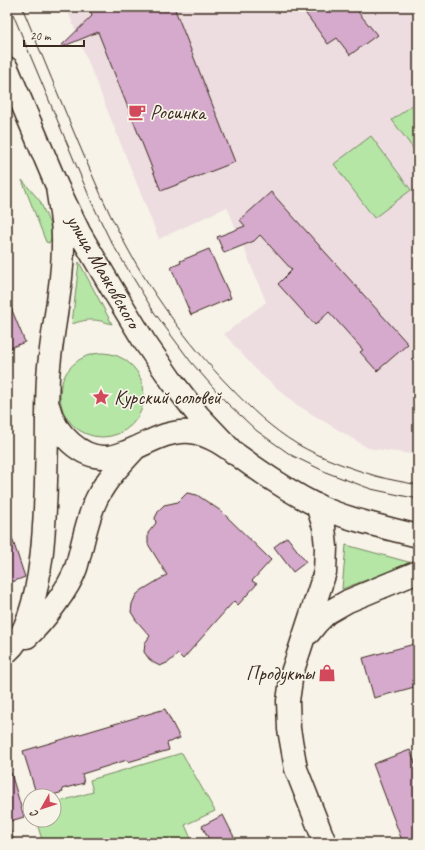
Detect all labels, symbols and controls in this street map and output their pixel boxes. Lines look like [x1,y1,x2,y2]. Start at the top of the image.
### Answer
scale bar [24,22,84,48]
text: 20 m [30,28,52,44]
place label: Росинка [150,100,207,125]
cafe icon: Росинка [127,102,147,122]
street label: улица Маяковского [60,209,147,334]
place label: Курский соловей [114,385,223,410]
place icon: Курский соловей [91,387,111,407]
place label: Продукты [246,661,315,686]
shop icon: Продукты [317,663,337,683]
north arrow [22,788,62,828]
text: С [26,807,41,821]

